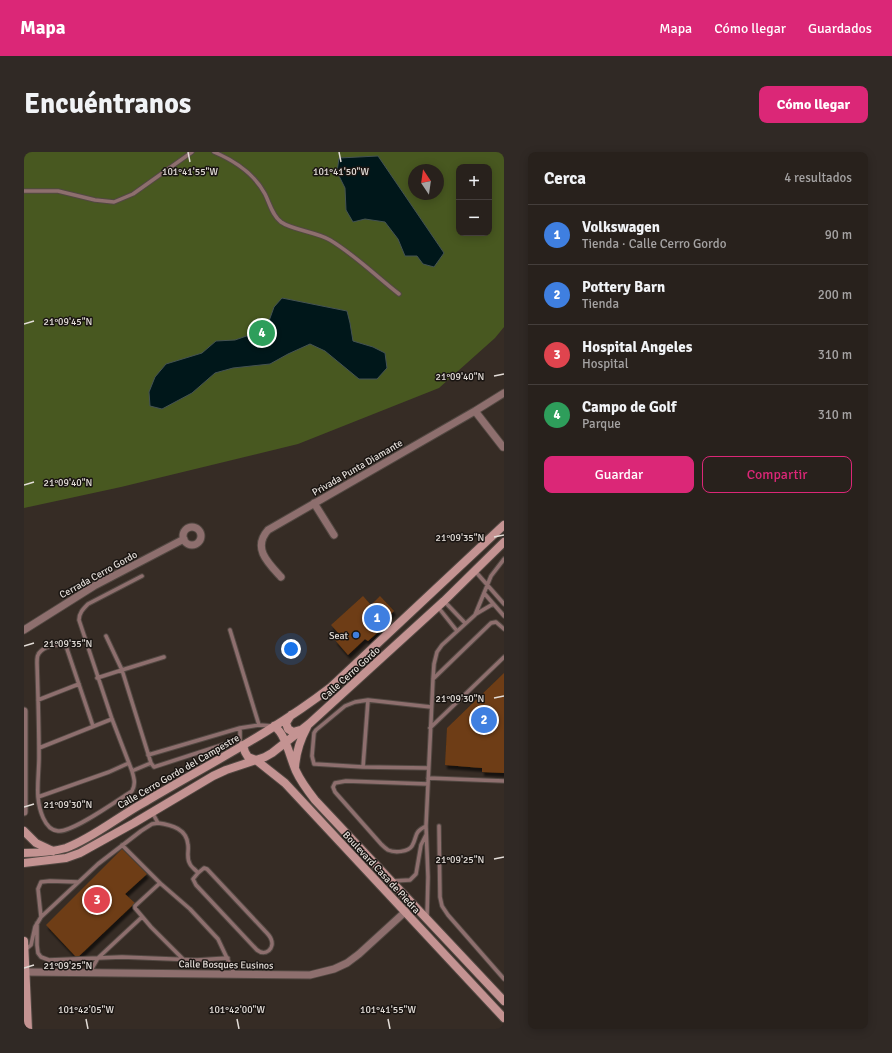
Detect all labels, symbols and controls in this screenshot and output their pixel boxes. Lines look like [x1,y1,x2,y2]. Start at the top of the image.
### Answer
text: Mapa [20,16,66,40]
text: Mapa [659,20,692,37]
text: Cómo llegar [714,20,786,37]
text: Guardados [808,20,872,37]
button: Cómo llegar [759,86,868,123]
text: Encuéntranos [24,87,191,121]
north arrow [408,164,444,200]
map controls [456,164,492,236]
button: + [456,164,492,200]
text: 101°41'55"W [162,166,218,178]
text: 101°41'50"W [313,166,369,178]
text: Cerca [544,168,586,189]
text: 4 resultados [784,170,852,186]
button: − [456,200,492,236]
text: Volkswagen [582,218,660,236]
text: 1 [553,227,561,243]
text: 90 m [825,227,852,243]
text: Tienda · Calle Cerro Gordo [582,236,726,252]
text: Pottery Barn [582,278,665,296]
text: 2 [553,287,561,303]
text: 200 m [818,287,852,303]
text: Tienda [582,296,619,312]
text: 21°09'45"N [44,316,92,328]
pin: 4 [249,318,275,348]
text: Hospital Angeles [582,338,692,356]
text: 3 [553,347,561,363]
text: 310 m [818,347,852,363]
text: Hospital [582,356,629,372]
text: 21°09'40"N [436,371,484,383]
text: Campo de Golf [582,398,677,416]
text: 4 [553,407,561,423]
text: 310 m [818,407,852,423]
text: Parque [582,416,621,432]
street label: Privada Punta Diamante [310,437,405,499]
button: Guardar [544,456,694,493]
button: Compartir [702,456,852,493]
text: 21°09'40"N [44,477,92,489]
text: 21°09'35"N [436,532,484,544]
street label: Cerrada Cerro Gordo [57,549,139,601]
pin: 1 [364,603,390,633]
place label: Seat [329,630,348,642]
marker: Seat [351,630,361,640]
text: 21°09'35"N [44,638,92,650]
your location [281,639,301,659]
street label: Calle Cerro Gordo [319,644,383,703]
text: 21°09'30"N [436,693,484,705]
pin: 2 [471,705,497,735]
street label: Calle Cerro Gordo del Campestre [116,732,241,812]
text: 21°09'30"N [44,799,92,811]
street label: Boulevard Casa de Piedra [340,829,422,916]
text: 21°09'25"N [436,854,484,866]
pin: 3 [84,885,110,915]
street label: Calle Bosques Eusinos [178,958,274,972]
text: 21°09'25"N [44,960,92,972]
text: 101°42'05"W [58,1004,114,1016]
text: 101°42'00"W [209,1004,265,1016]
text: 101°41'55"W [360,1004,416,1016]

